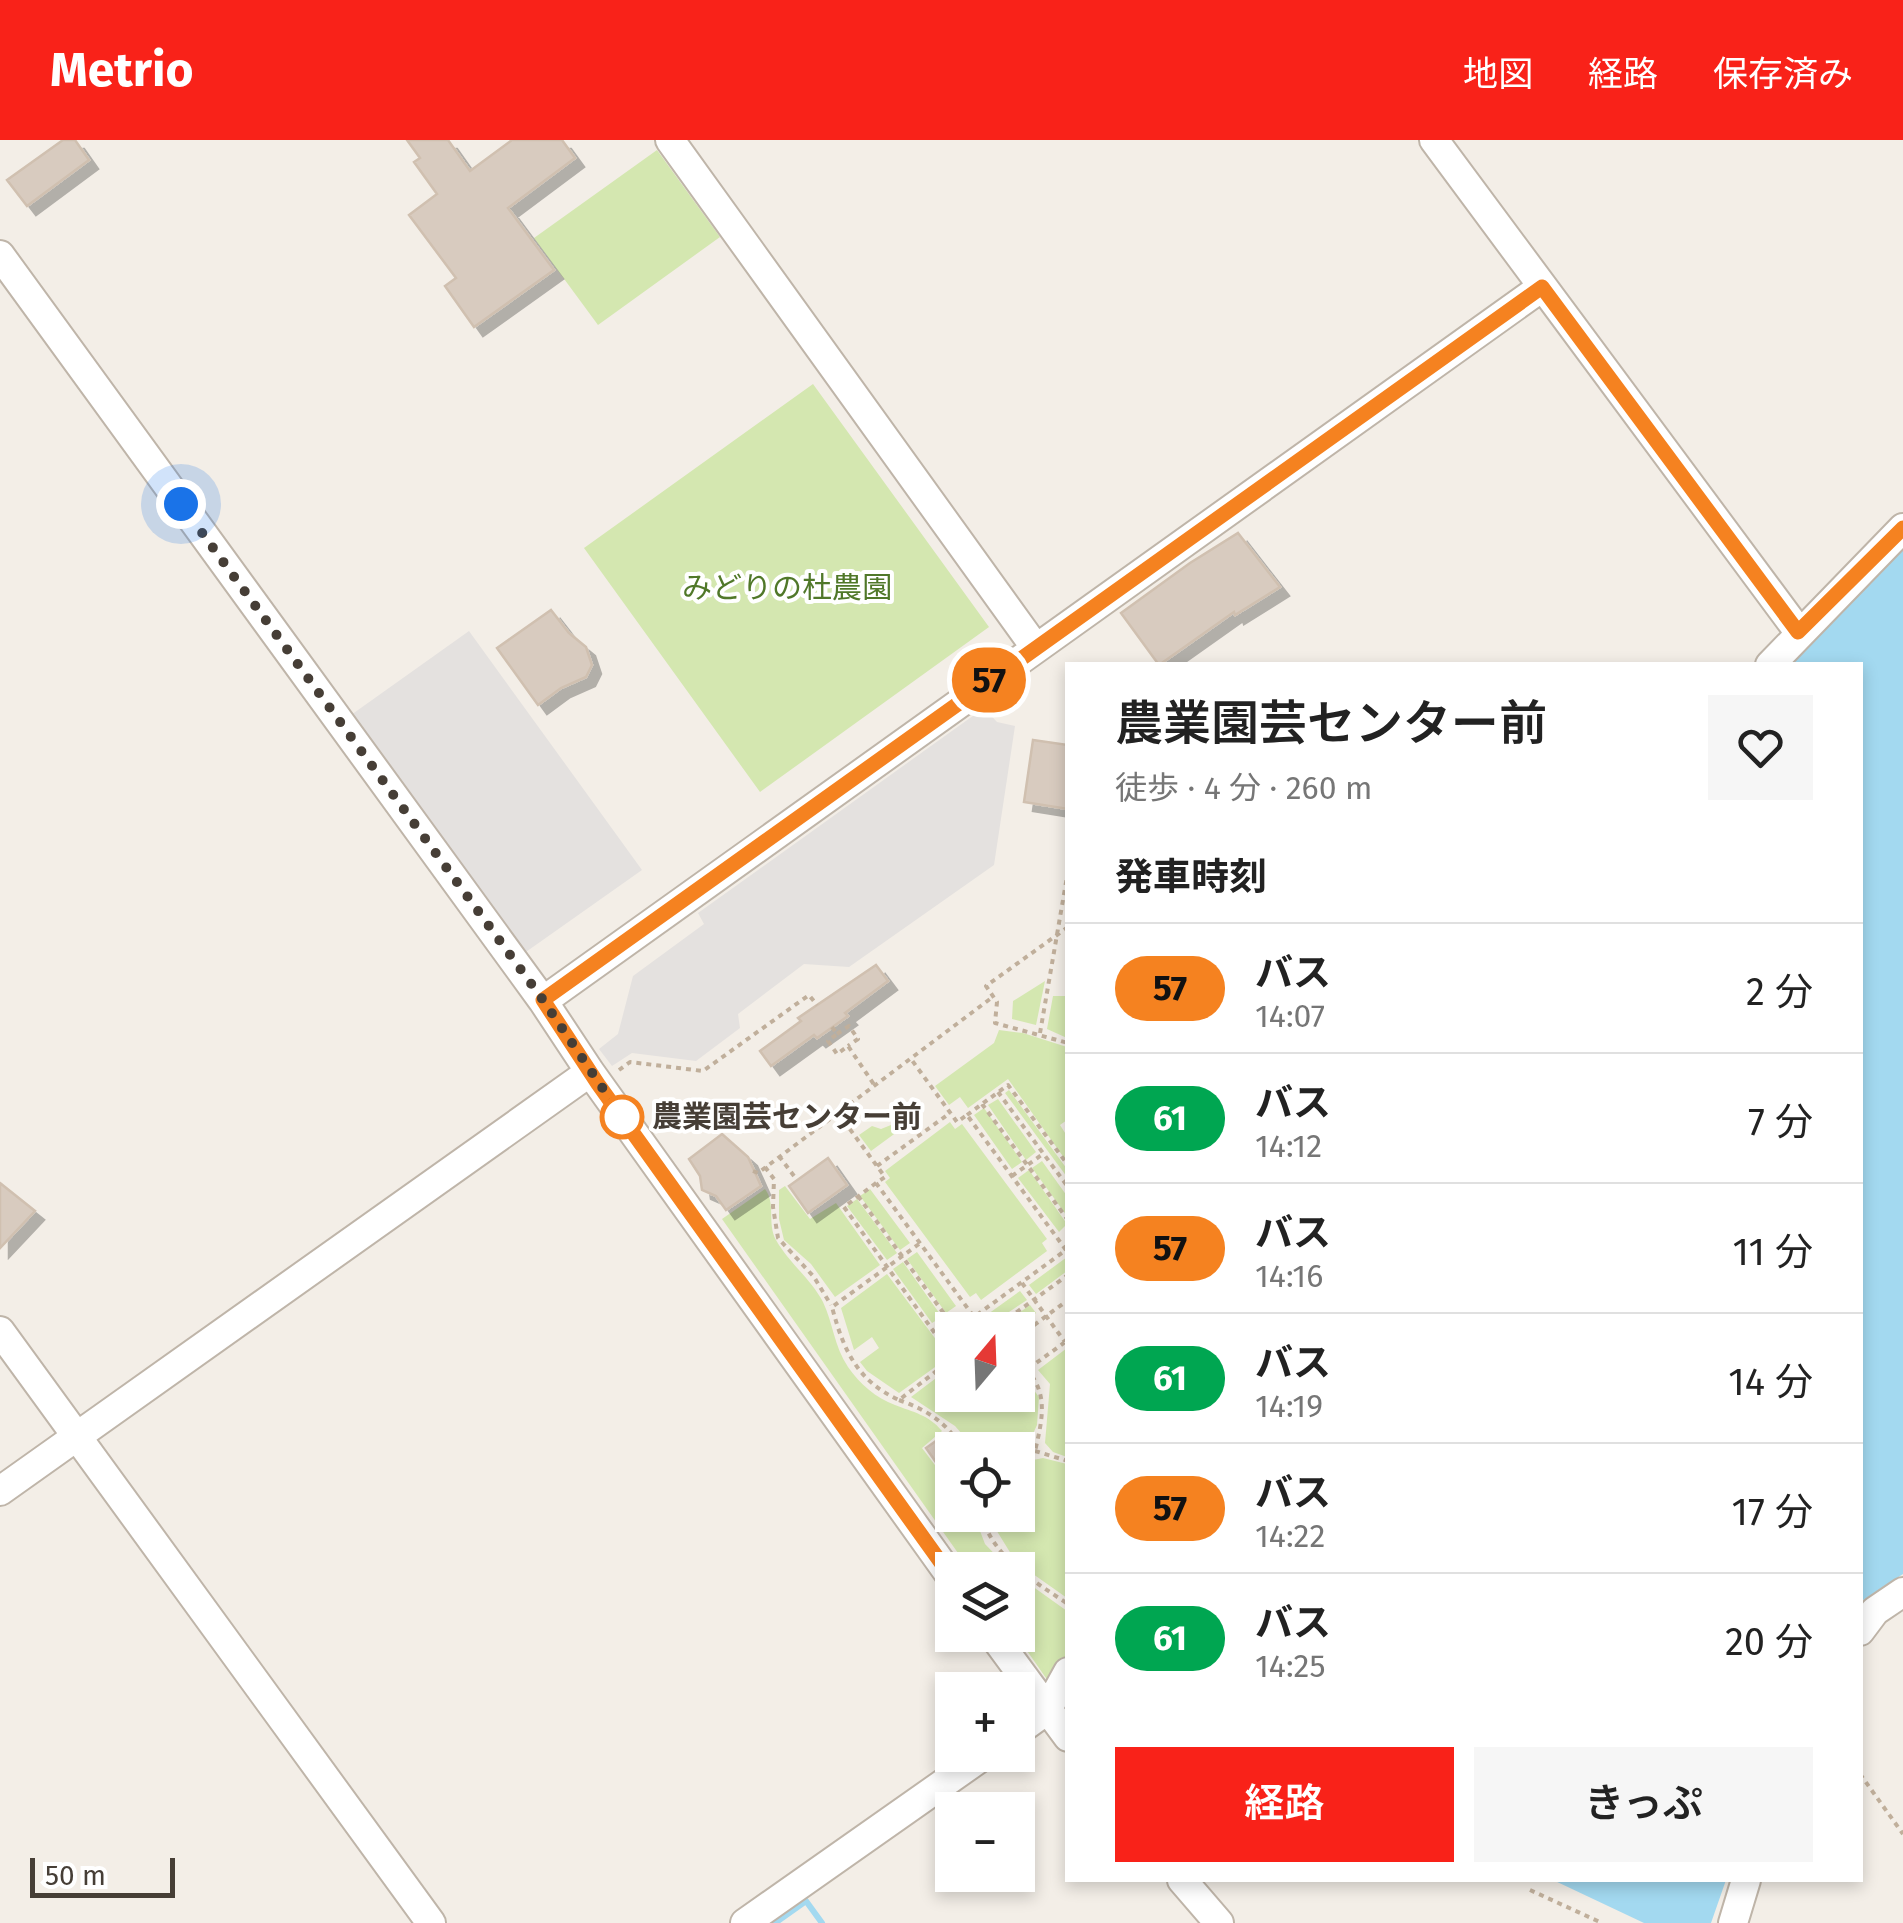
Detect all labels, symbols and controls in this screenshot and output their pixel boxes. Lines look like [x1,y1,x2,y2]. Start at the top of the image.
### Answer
text: Metrio [50,41,194,99]
text: 地図 [1463,53,1533,95]
text: 経路 [1588,53,1658,95]
text: 保存済み [1713,53,1853,95]
your location [156,479,206,529]
park label: みどりの杜農園 [682,570,892,606]
line badge: 57 [944,648,1034,712]
text: 57 [972,659,1006,701]
text: 農業園芸センター前 [1115,695,1547,753]
button: heart [1708,695,1813,800]
text: 徒歩 · 4 分 · 260 m [1115,769,1372,807]
text: 発車時刻 [1115,854,1267,900]
text: バス [1255,950,1331,996]
text: 57 [1153,967,1187,1009]
text: 2 分 [1746,969,1813,1015]
text: 14:07 [1255,997,1325,1035]
text: バス [1255,1080,1331,1126]
marker: 農業園芸センター前 [601,1096,643,1138]
text: 61 [1153,1097,1187,1139]
place label: 農業園芸センター前 [652,1099,922,1135]
text: 7 分 [1748,1099,1813,1145]
text: 14:12 [1255,1127,1322,1165]
text: バス [1255,1210,1331,1256]
text: 57 [1153,1227,1187,1269]
text: 11 分 [1733,1229,1813,1275]
text: 14:16 [1255,1257,1323,1295]
north arrow [935,1312,1035,1412]
map controls [935,1312,1035,1892]
text: バス [1255,1340,1331,1386]
text: 61 [1153,1357,1187,1399]
text: 14 分 [1728,1359,1813,1405]
text: 14:19 [1255,1387,1323,1425]
button: locate [935,1432,1035,1532]
text: バス [1255,1470,1331,1516]
text: 57 [1153,1487,1187,1529]
text: 17 分 [1732,1489,1813,1535]
text: 14:22 [1255,1517,1325,1555]
button: layers [935,1552,1035,1652]
text: バス [1255,1600,1331,1646]
text: 61 [1153,1617,1187,1659]
text: 20 分 [1725,1619,1813,1665]
text: 14:25 [1255,1647,1325,1685]
button: + [935,1672,1035,1772]
button: 経路 [1115,1747,1454,1862]
button: きっぷ [1474,1747,1813,1862]
button: − [935,1792,1035,1892]
scale bar [30,1853,175,1898]
text: 50 m [45,1859,106,1892]

